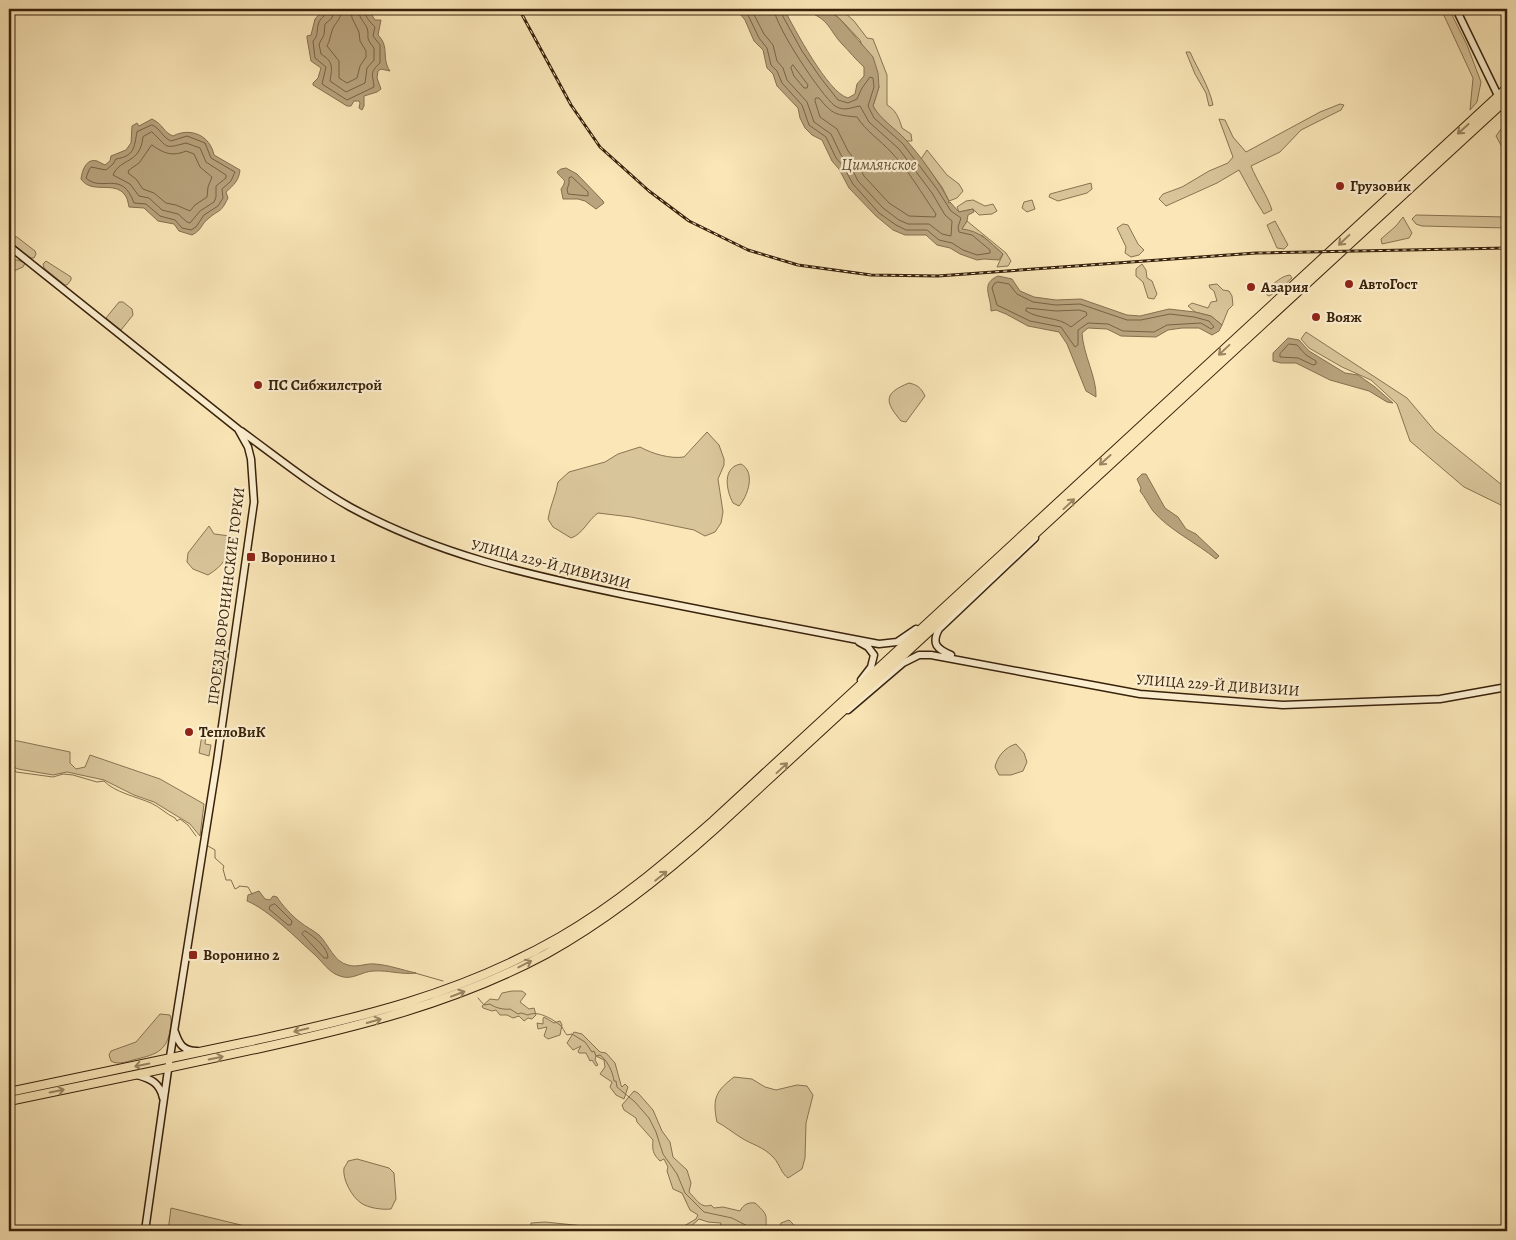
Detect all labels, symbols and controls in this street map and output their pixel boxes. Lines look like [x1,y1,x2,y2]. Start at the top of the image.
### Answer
one-way arrow [1456,123,1469,135]
water label: Цимлянское [841,154,917,176]
place label: Грузовик [1350,176,1411,196]
marker: Грузовик [1334,180,1346,192]
one-way arrow [1337,234,1350,246]
place label: АвтоГост [1358,274,1418,294]
place label: Азария [1260,277,1309,297]
marker: АвтоГост [1343,278,1355,290]
marker: Азария [1245,281,1257,293]
place label: Вояж [1326,307,1362,327]
marker: Вояж [1310,311,1322,323]
one-way arrow [1218,344,1231,356]
place label: ПС Сибжилстрой [268,375,382,395]
marker: ПС Сибжилстрой [252,379,264,391]
one-way arrow [1099,454,1111,466]
street label: ПРОЕЗД ВОРОНИНСКИЕ ГОРКИ [203,486,249,706]
one-way arrow [1063,498,1076,509]
street label: УЛИЦА 229-Й ДИВИЗИИ [469,534,633,594]
place label: Воронино 1 [261,547,336,567]
marker: Воронино 1 [245,551,257,563]
street label: УЛИЦА 229-Й ДИВИЗИИ [1136,669,1300,701]
place label: ТеплоВиК [199,722,265,742]
marker: ТеплоВиК [183,726,195,738]
one-way arrow [776,762,789,774]
one-way arrow [654,870,667,881]
place label: Воронино 2 [203,945,280,965]
marker: Воронино 2 [187,949,199,961]
one-way arrow [517,959,532,969]
one-way arrow [450,989,465,998]
one-way arrow [366,1016,382,1026]
one-way arrow [294,1026,310,1035]
one-way arrow [207,1053,223,1062]
one-way arrow [135,1061,151,1070]
one-way arrow [48,1086,64,1095]

